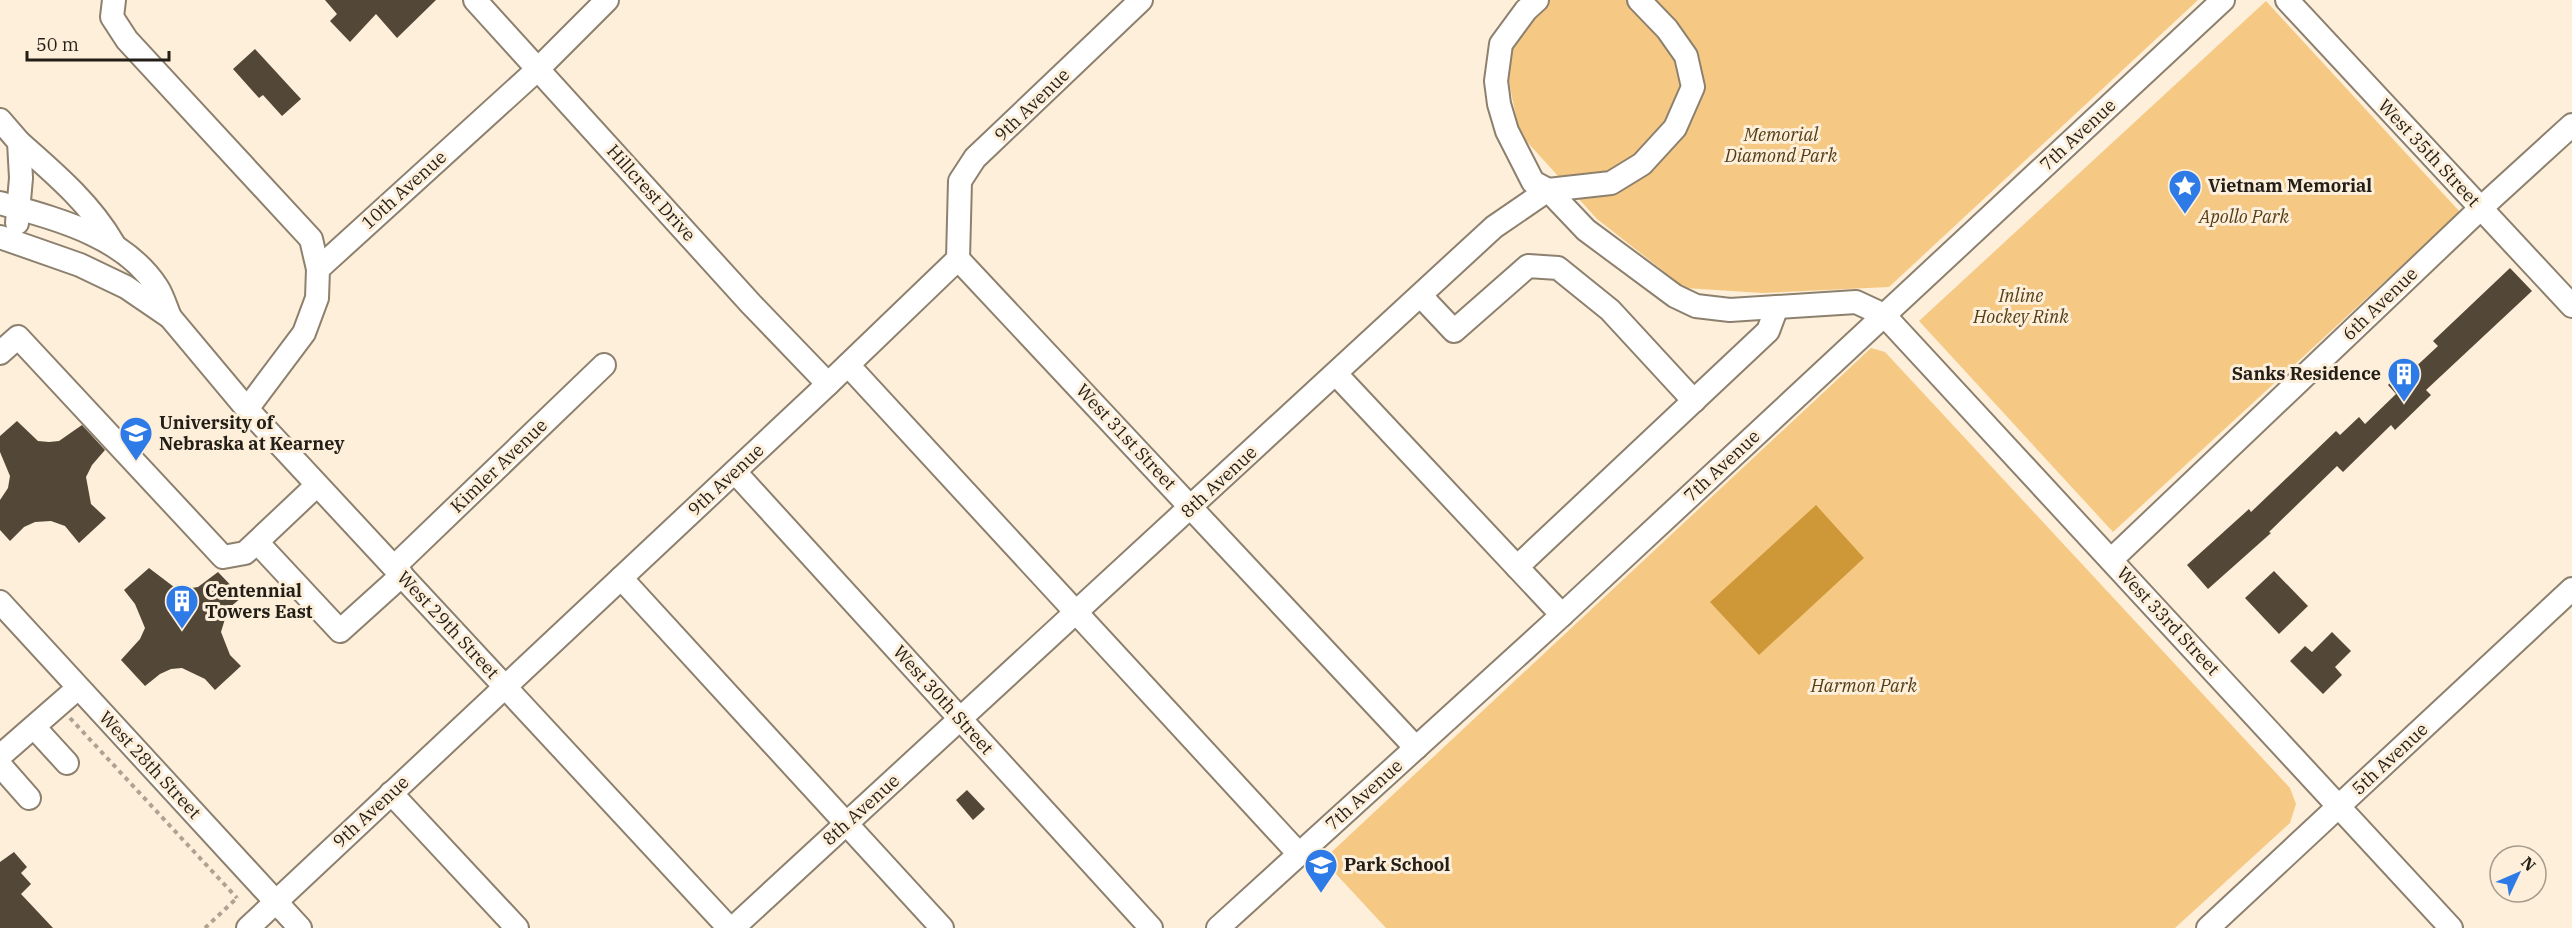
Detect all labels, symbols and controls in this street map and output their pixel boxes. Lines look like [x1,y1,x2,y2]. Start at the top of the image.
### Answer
scale bar [27,24,170,62]
text: 50 m [36,33,79,56]
street label: 9th Avenue [989,63,1074,146]
street label: 7th Avenue [2035,94,2121,176]
street label: West 35th Street [2373,94,2485,211]
park label: Memorial Diamond Park [1724,123,1838,167]
street label: Hillcrest Drive [602,140,701,246]
street label: 10th Avenue [356,145,451,234]
place icon: Vietnam Memorial [2167,168,2203,215]
place label: Vietnam Memorial [2208,174,2372,197]
park label: Apollo Park [2198,205,2290,228]
street label: 6th Avenue [2337,262,2422,345]
park label: Inline Hockey Rink [1972,284,2069,328]
building icon: Sanks Residence [2386,356,2422,403]
place label: Sanks Residence [2232,362,2381,385]
street label: West 31st Street [1071,379,1181,495]
place label: University of Nebraska at Kearney [159,411,345,455]
street label: Kimler Avenue [445,414,552,518]
school or university icon: University of Nebraska at Kearney [118,415,154,462]
street label: 7th Avenue [1679,425,1765,507]
street label: 9th Avenue [683,439,769,521]
street label: 8th Avenue [1176,441,1262,523]
street label: West 33rd Street [2112,561,2225,680]
street label: West 29th Street [392,566,504,683]
place label: Centennial Towers East [205,579,313,623]
building icon: Centennial Towers East [164,583,200,630]
street label: West 30th Street [888,640,999,759]
park label: Harmon Park [1810,674,1918,697]
street label: West 28th Street [94,706,206,823]
street label: 5th Avenue [2347,718,2433,800]
street label: 7th Avenue [1320,754,1407,835]
street label: 8th Avenue [817,769,904,850]
street label: 9th Avenue [328,771,414,853]
north arrow [2488,844,2548,904]
school or university icon: Park School [1303,847,1339,894]
text: N [2517,852,2540,875]
place label: Park School [1344,853,1450,876]

